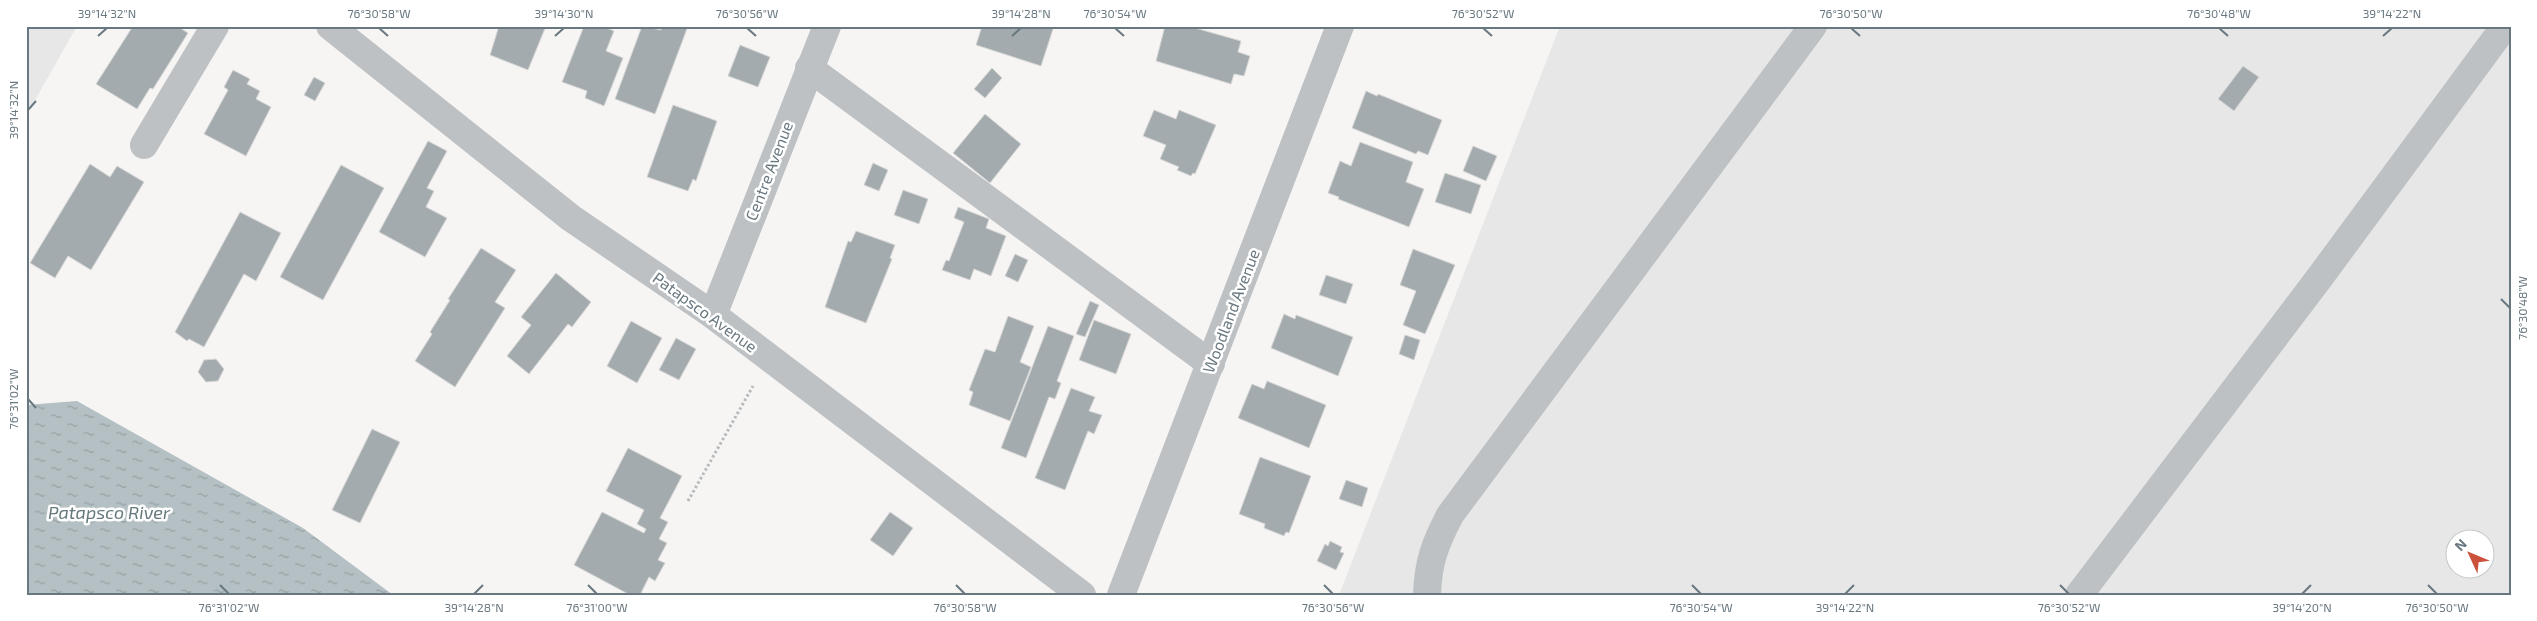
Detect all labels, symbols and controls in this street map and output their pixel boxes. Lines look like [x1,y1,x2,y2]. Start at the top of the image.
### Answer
text: 39°14'32"N [78,6,136,20]
text: 76°30'58"W [347,6,411,20]
text: 39°14'30"N [534,6,594,20]
text: 76°30'56"W [716,6,778,20]
text: 39°14'28"N [991,6,1051,20]
text: 76°30'54"W [1083,6,1147,20]
text: 76°30'52"W [1452,6,1514,20]
text: 76°30'50"W [1819,6,1883,20]
text: 76°30'48"W [2187,6,2251,20]
text: 39°14'22"N [2363,6,2421,20]
text: 39°14'32"N [6,81,20,139]
street label: Centre Avenue [741,119,796,223]
street label: Woodland Avenue [1198,246,1263,375]
street label: Patapsco Avenue [650,267,761,356]
text: 76°30'48"W [2515,276,2529,340]
text: 76°31'02"W [6,369,20,429]
water label: Patapsco River [48,501,171,523]
north arrow [2444,528,2494,578]
text: N [2451,535,2470,554]
text: 76°31'02"W [199,600,259,614]
text: 39°14'28"N [444,600,504,614]
text: 76°31'00"W [566,600,628,614]
text: 76°30'58"W [933,600,997,614]
text: 76°30'56"W [1302,600,1364,614]
text: 76°30'54"W [1669,600,1733,614]
text: 39°14'22"N [1816,600,1874,614]
text: 76°30'52"W [2038,600,2100,614]
text: 39°14'20"N [2272,600,2332,614]
text: 76°30'50"W [2405,600,2469,614]

